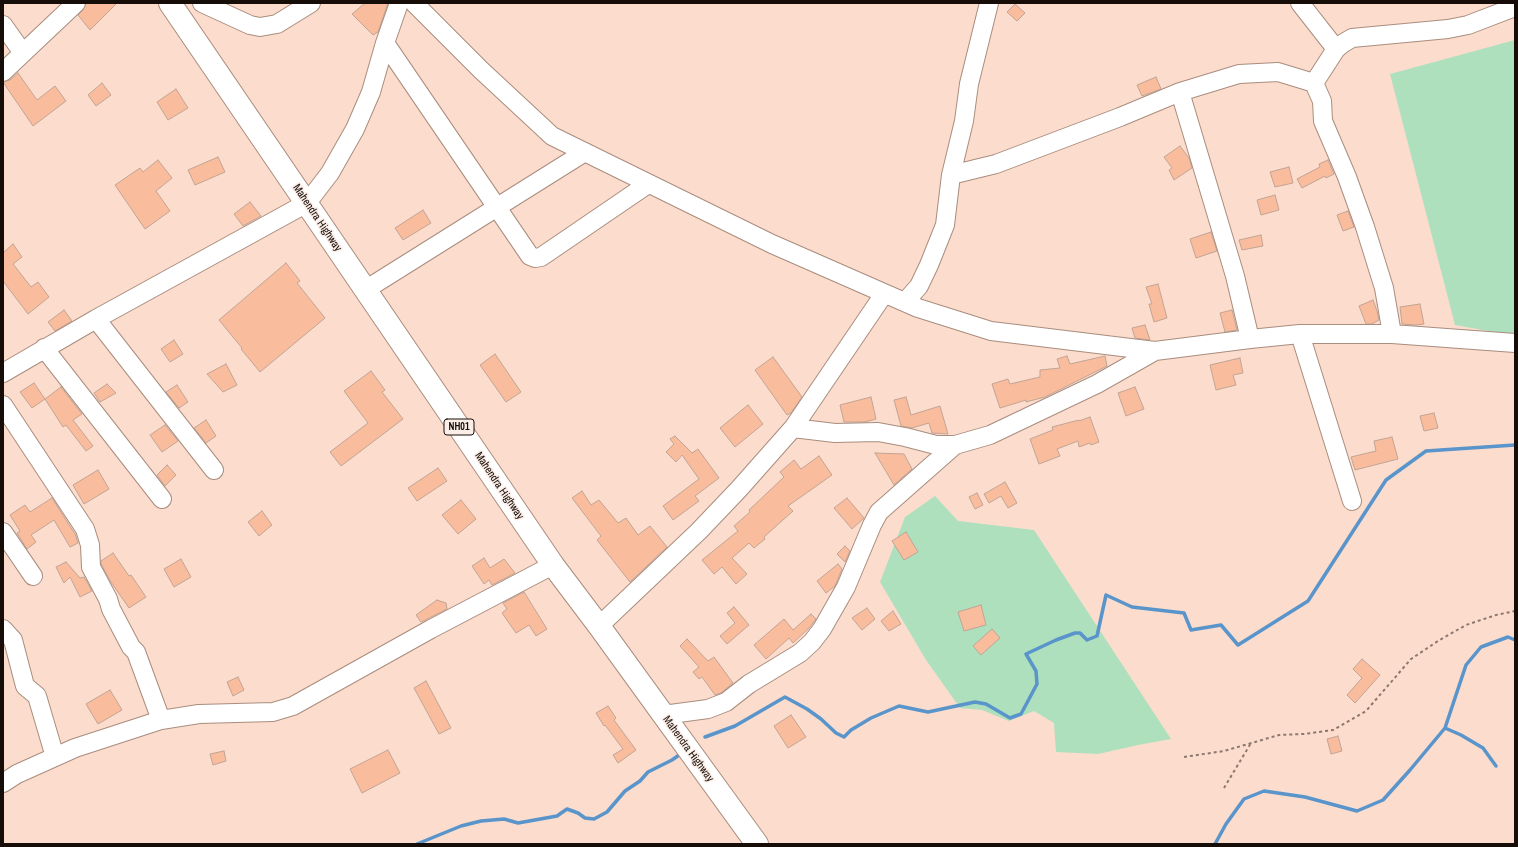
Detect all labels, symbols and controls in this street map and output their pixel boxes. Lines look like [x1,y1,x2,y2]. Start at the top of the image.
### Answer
street label: Mahendra Highway [290,182,344,254]
road number: NH01 [444,419,474,435]
street label: Mahendra Highway [472,450,526,522]
street label: Mahendra Highway [660,713,716,785]

